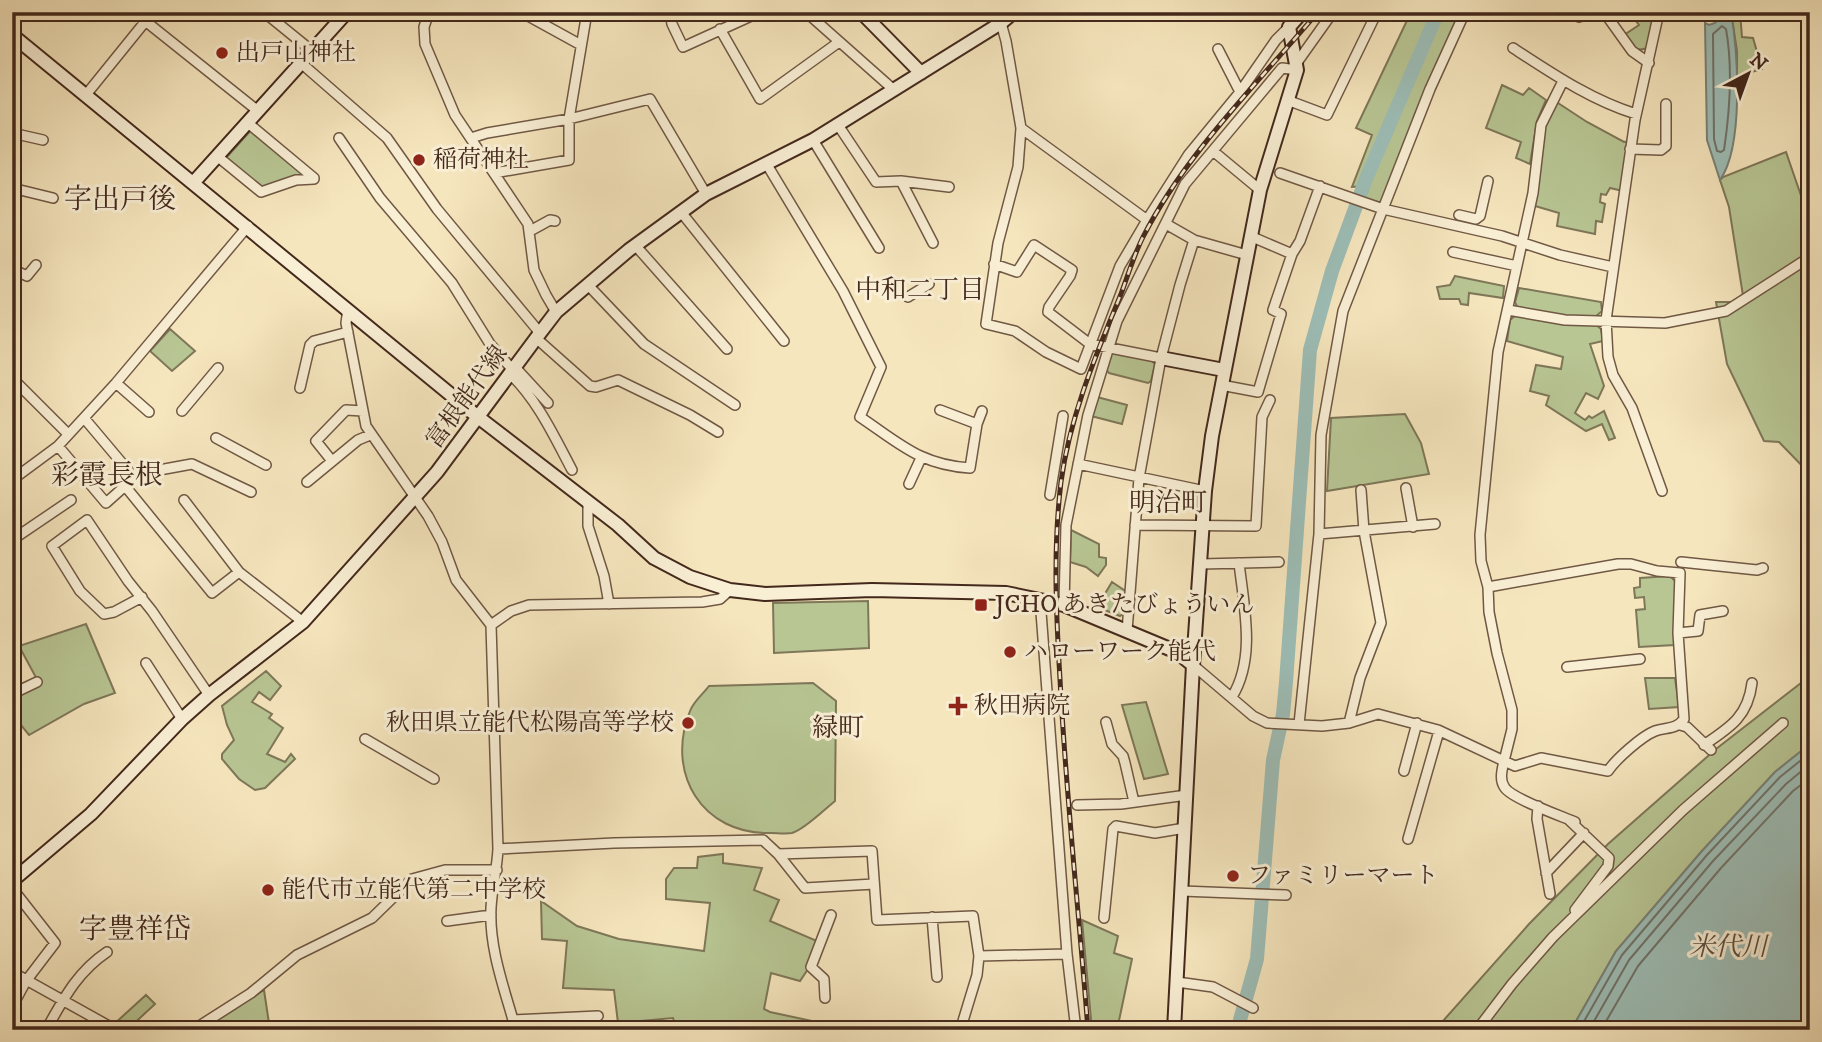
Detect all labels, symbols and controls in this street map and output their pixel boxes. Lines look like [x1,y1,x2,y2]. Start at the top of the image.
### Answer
place label: 出戸山神社 [236,38,356,68]
north arrow [1714,38,1784,108]
marker: 出戸山神社 [214,45,230,61]
text: N [1745,49,1772,76]
place label: 稲荷神社 [433,145,529,175]
marker: 稲荷神社 [411,152,427,168]
district label: 字出戸後 [64,182,176,217]
district label: 中和二丁目 [855,274,985,307]
street label: 富根能代線 [420,340,514,454]
district label: 彩霞長根 [51,458,163,493]
district label: 明治町 [1129,487,1207,520]
place label: JCHO あきたびょういん [993,590,1254,620]
marker: JCHO あきたびょういん [973,597,989,613]
place label: ハローワーク能代 [1024,637,1216,667]
marker: ハローワーク能代 [1002,644,1018,660]
place label: 秋田病院 [974,691,1070,721]
marker: 秋田病院 [948,696,968,716]
place label: 秋田県立能代松陽高等学校 [386,708,674,738]
district label: 緑町 [812,712,864,745]
marker: 秋田県立能代松陽高等学校 [680,715,696,731]
place label: ファミリーマート [1247,861,1439,891]
marker: ファミリーマート [1225,868,1241,884]
place label: 能代市立能代第二中学校 [282,875,546,905]
marker: 能代市立能代第二中学校 [260,882,276,898]
district label: 字豊祥岱 [79,912,191,947]
water label: 米代川 [1689,931,1770,964]

